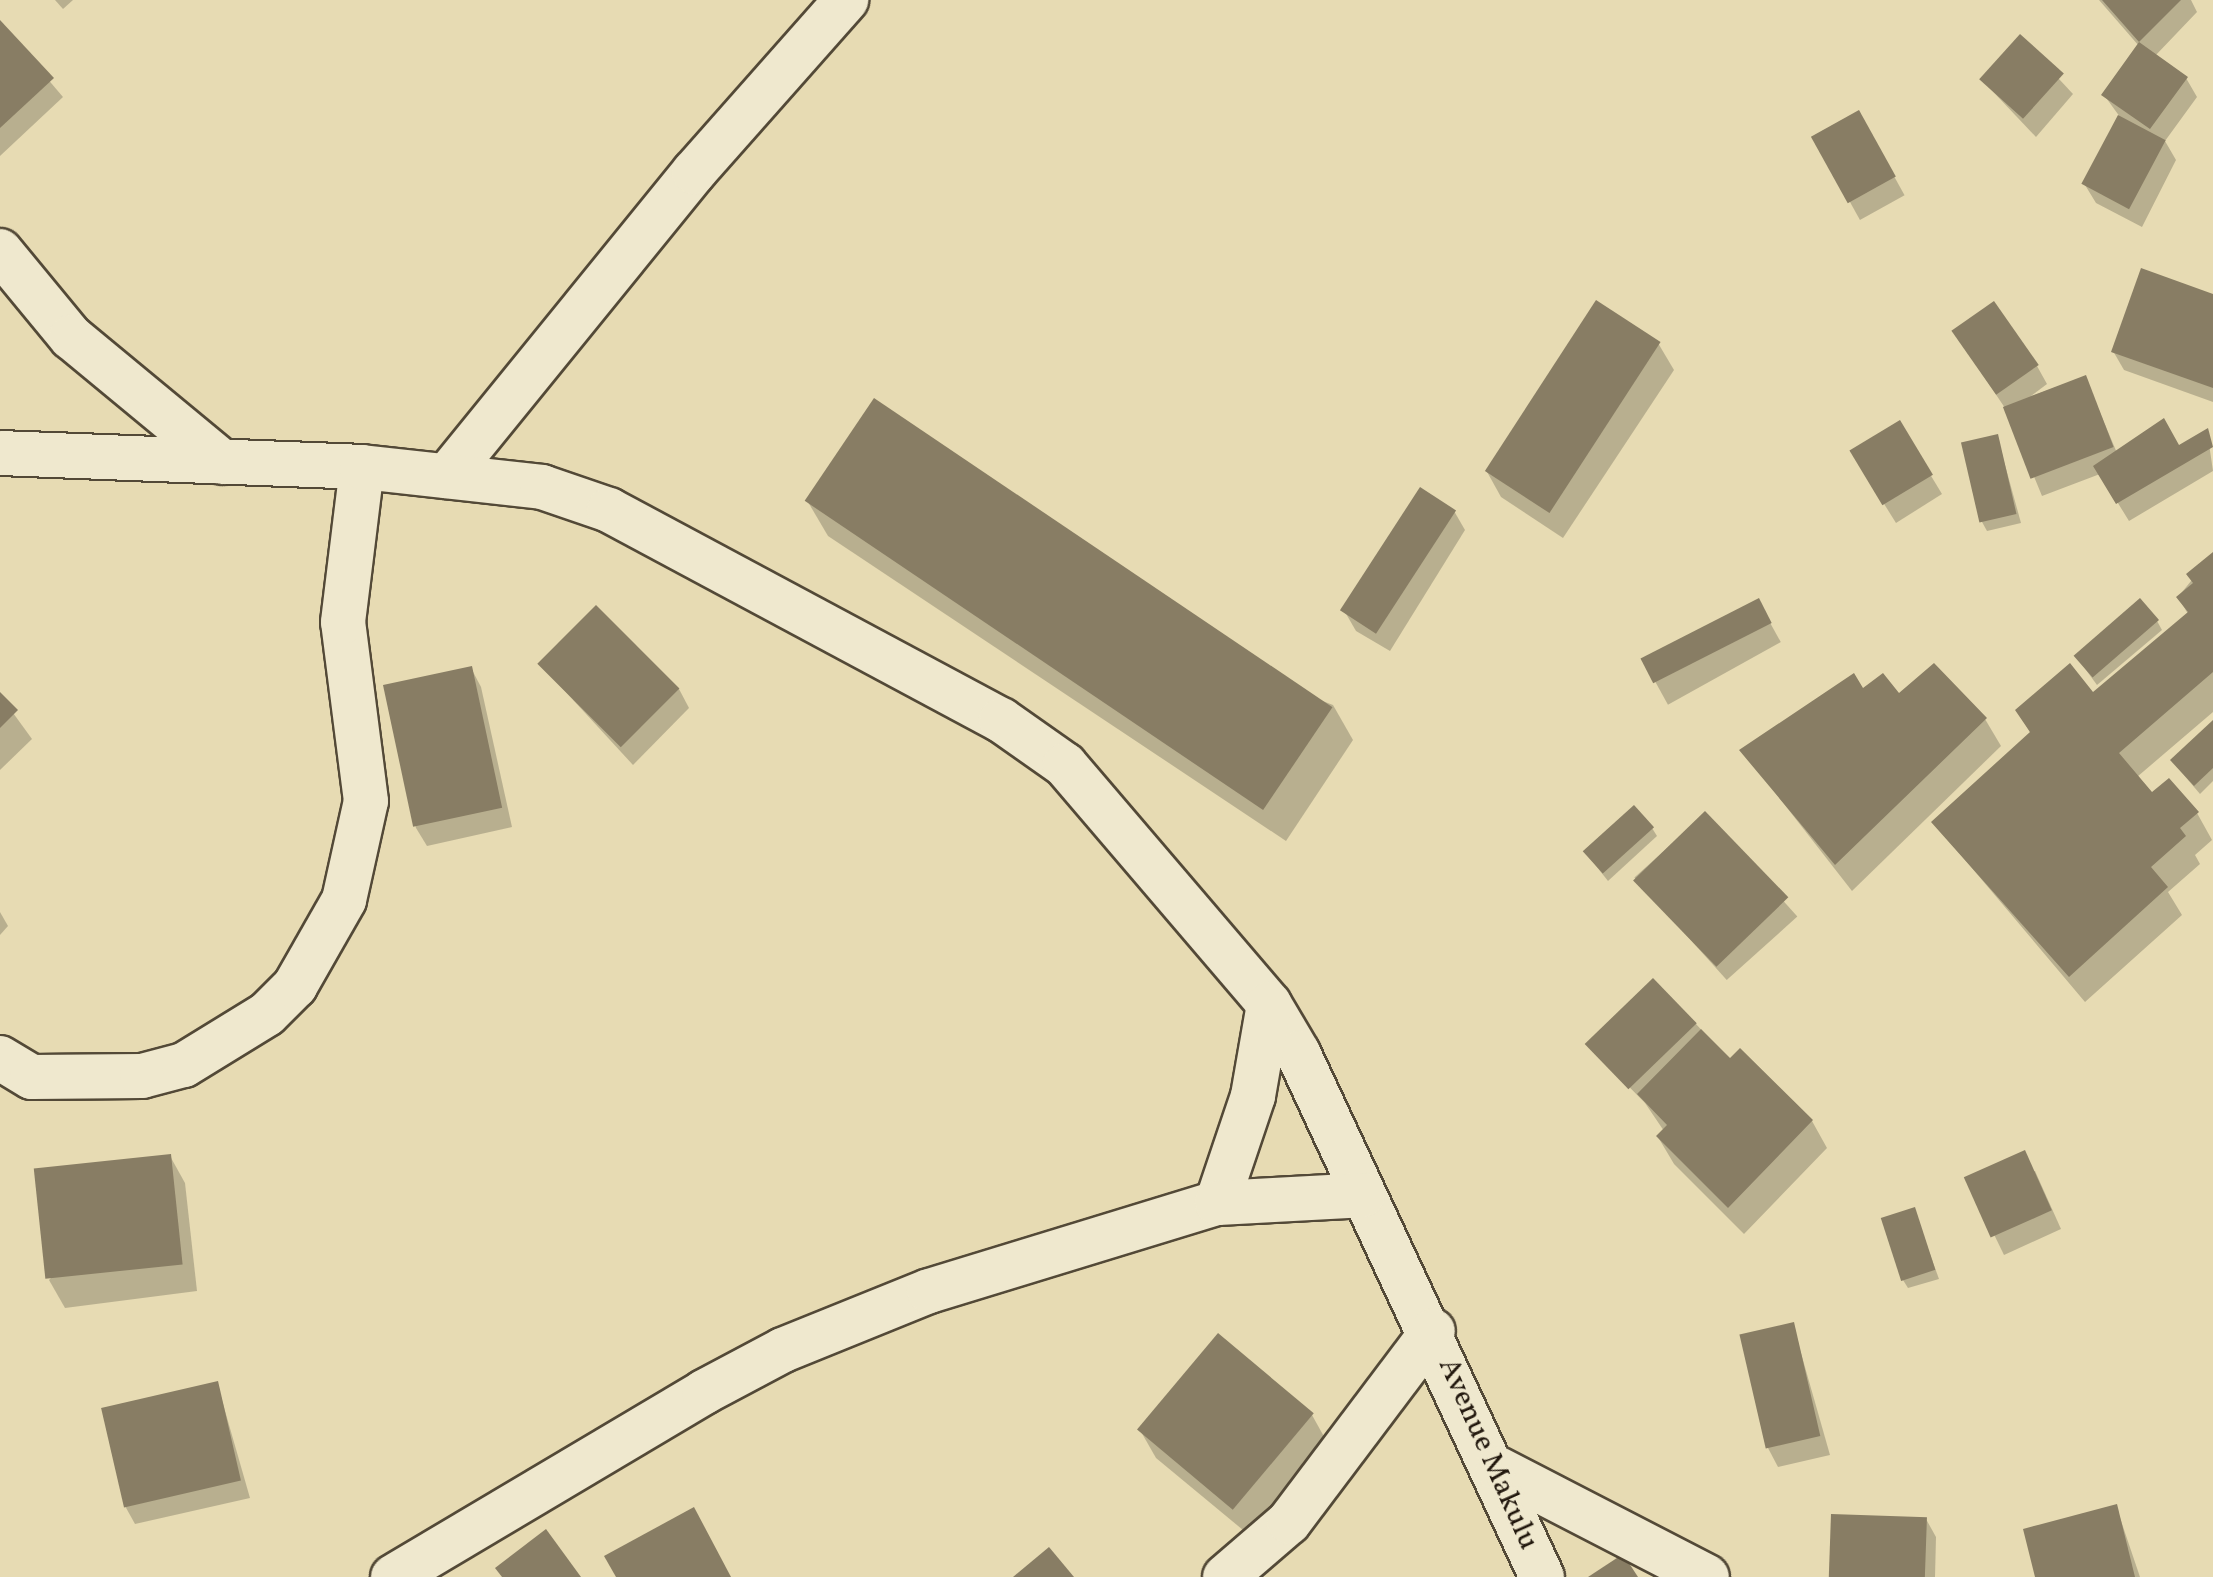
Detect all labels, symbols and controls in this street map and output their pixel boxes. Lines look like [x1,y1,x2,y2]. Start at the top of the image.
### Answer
street label: Avenue Makulu [1430,1353,1546,1555]

